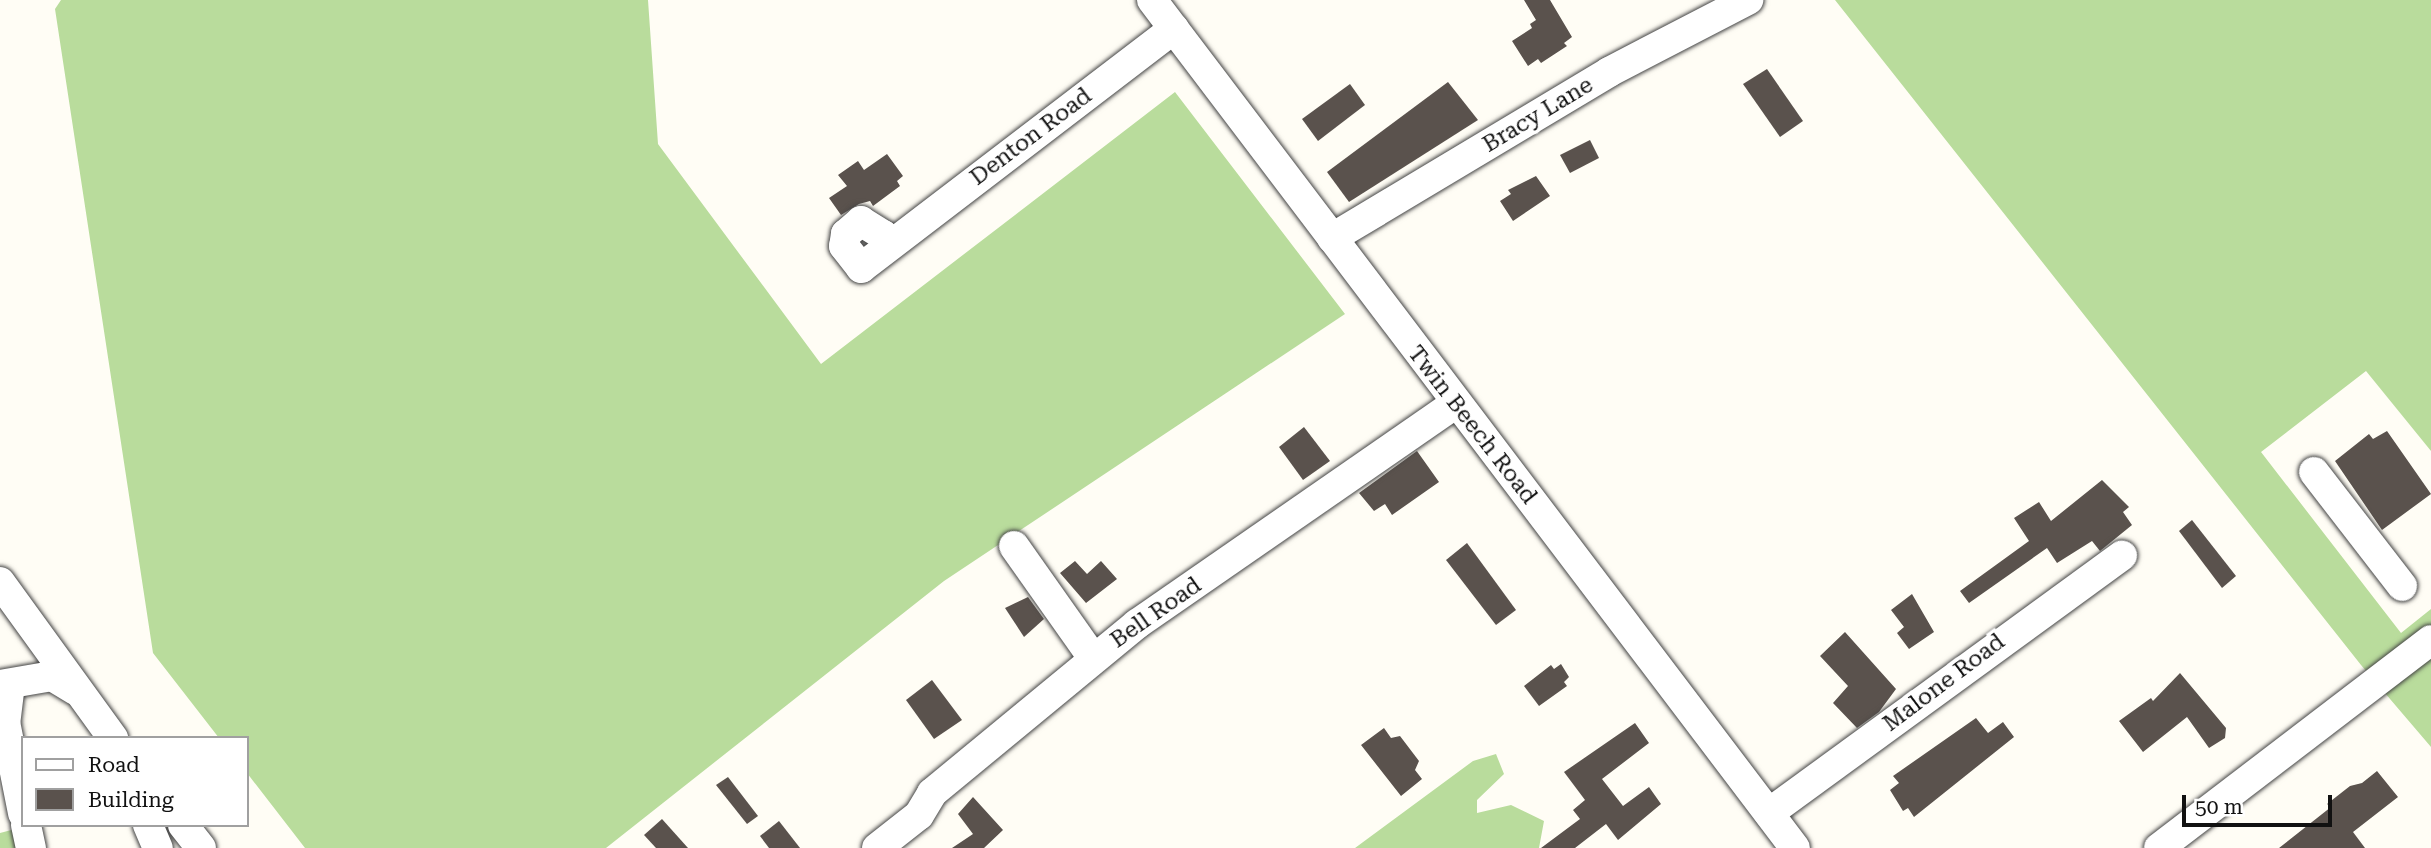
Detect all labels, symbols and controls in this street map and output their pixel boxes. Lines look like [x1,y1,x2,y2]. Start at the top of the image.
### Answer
street label: Bracy Lane [1478,71,1598,159]
street label: Denton Road [965,82,1097,192]
street label: Twin Beech Road [1402,340,1542,510]
street label: Bell Road [1105,572,1207,654]
street label: Malone Road [1878,628,2010,738]
legend [21,736,248,827]
text: Road [88,753,140,777]
scale bar [2186,782,2336,826]
text: Building [88,788,174,812]
text: 50 m [2195,795,2243,819]

